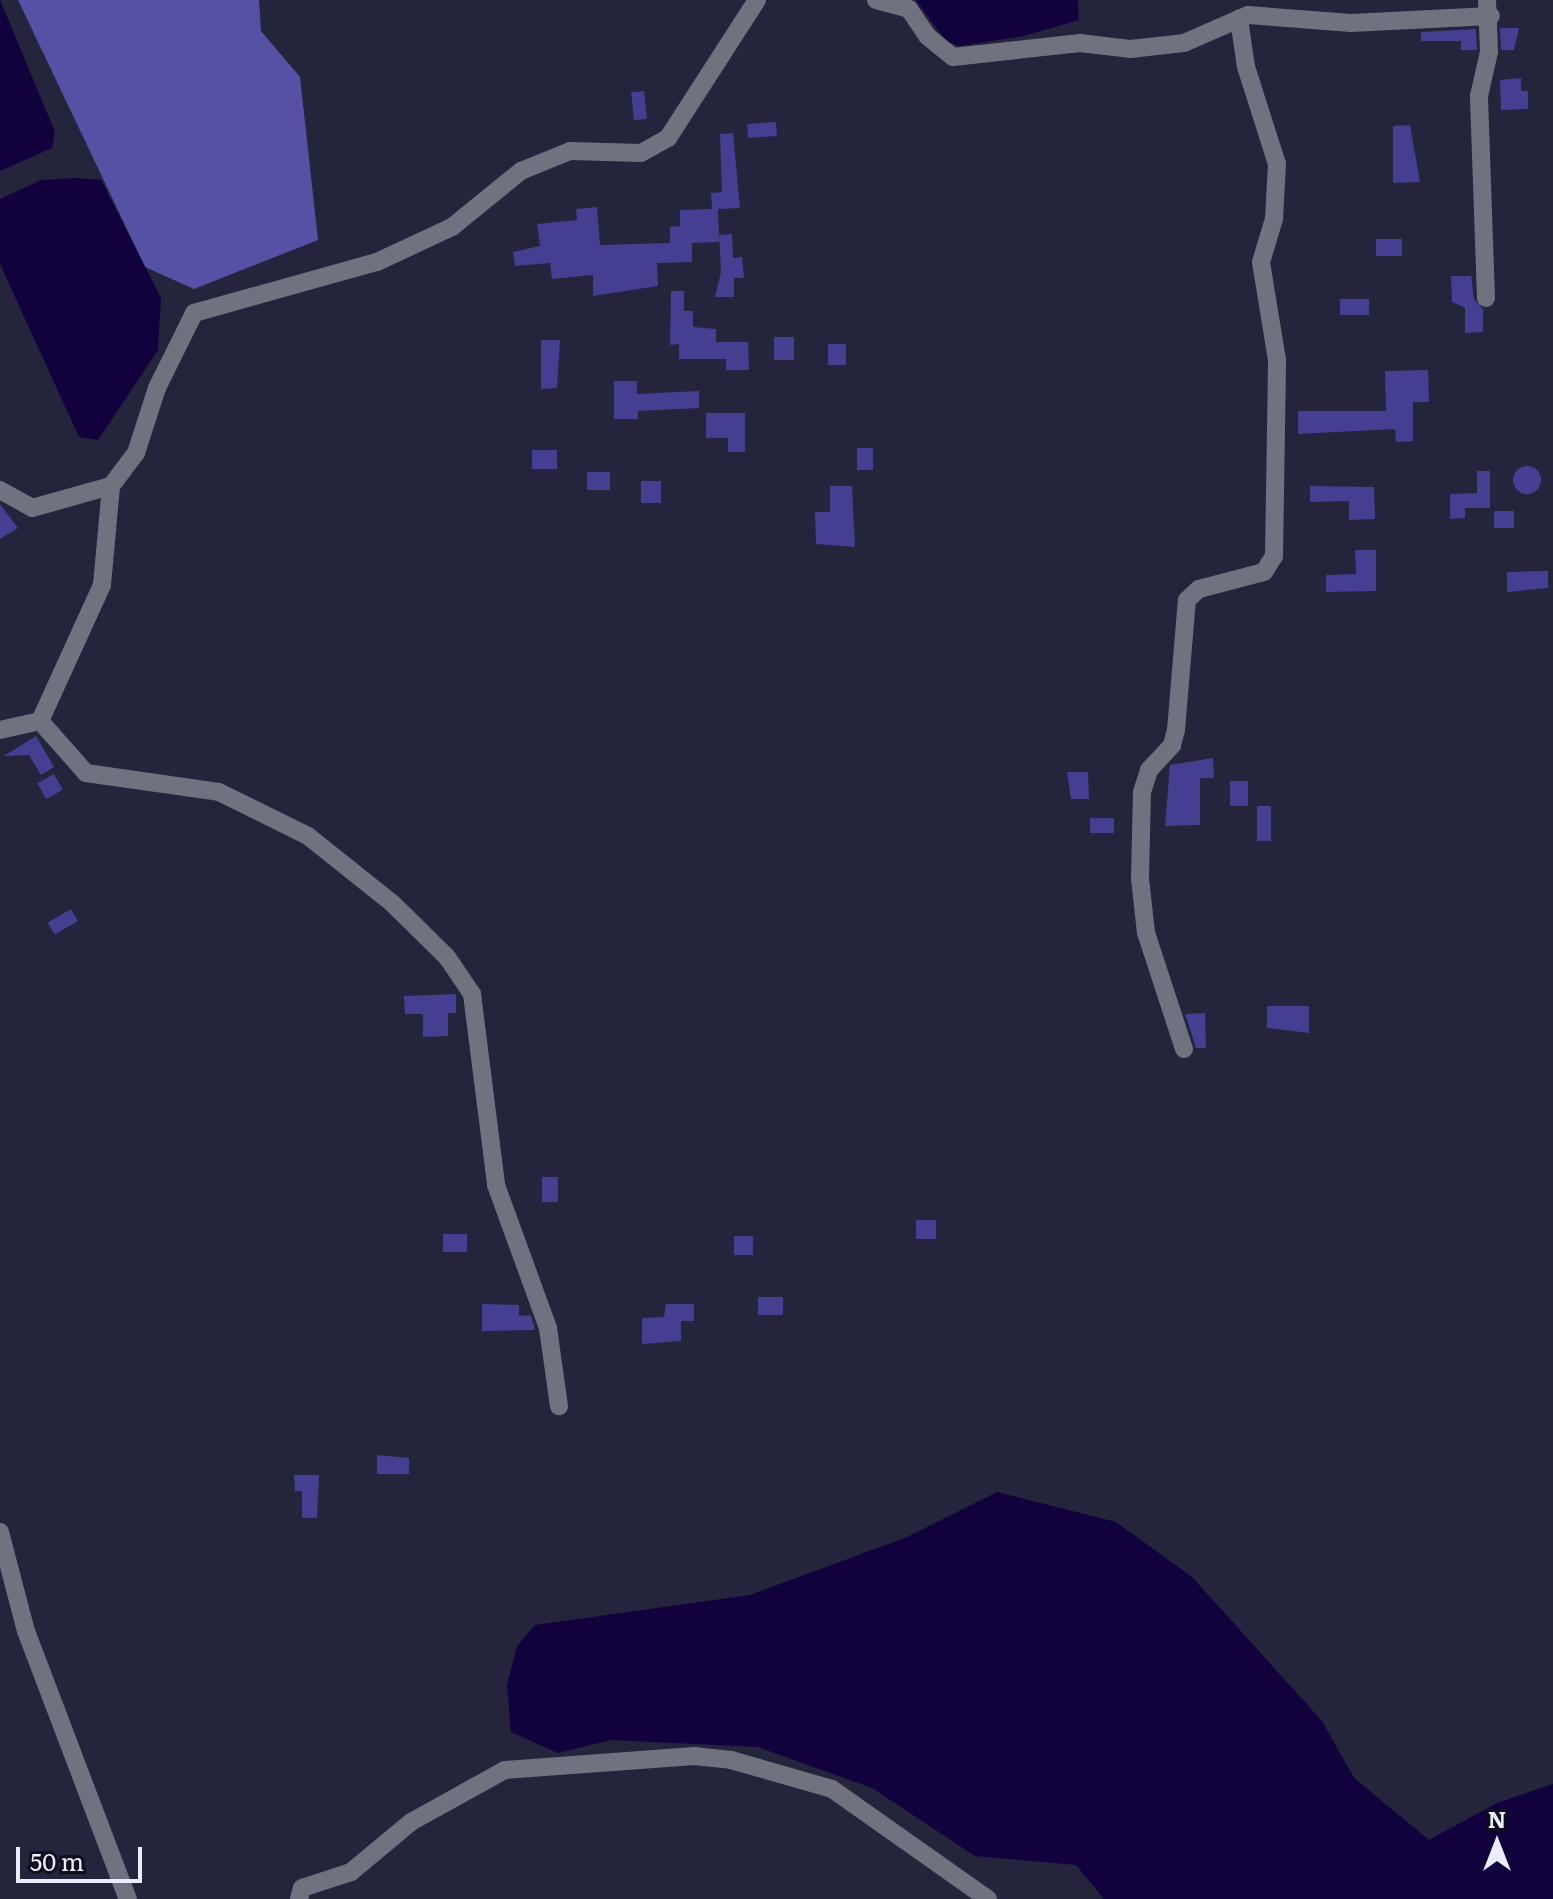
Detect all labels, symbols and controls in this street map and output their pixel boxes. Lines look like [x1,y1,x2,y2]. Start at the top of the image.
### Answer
text: N [1488,1802,1506,1835]
north arrow [1457,1803,1537,1883]
scale bar [20,1831,146,1881]
text: 50 m [30,1843,84,1878]

